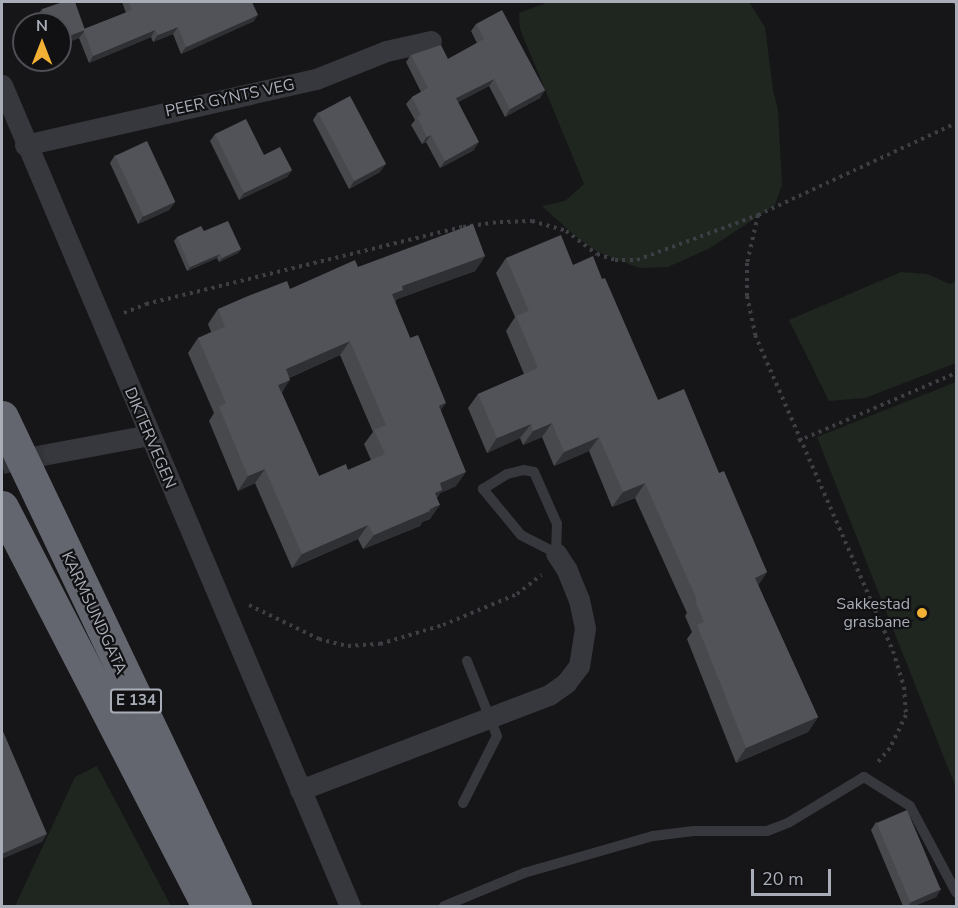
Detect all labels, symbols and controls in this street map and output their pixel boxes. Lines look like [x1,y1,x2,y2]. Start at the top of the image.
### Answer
north arrow [12,12,72,72]
text: N [36,15,48,37]
street label: PEER GYNTS VEG [164,75,296,121]
street label: DIKTERVEGEN [120,385,180,491]
street label: KARMSUNDGATA [57,549,131,677]
place label: Sakkestad grasbane [836,594,910,632]
marker: Sakkestad grasbane [915,606,929,620]
road number: E 134 [109,689,163,713]
scale bar [754,857,834,895]
text: 20 m [762,867,804,891]

